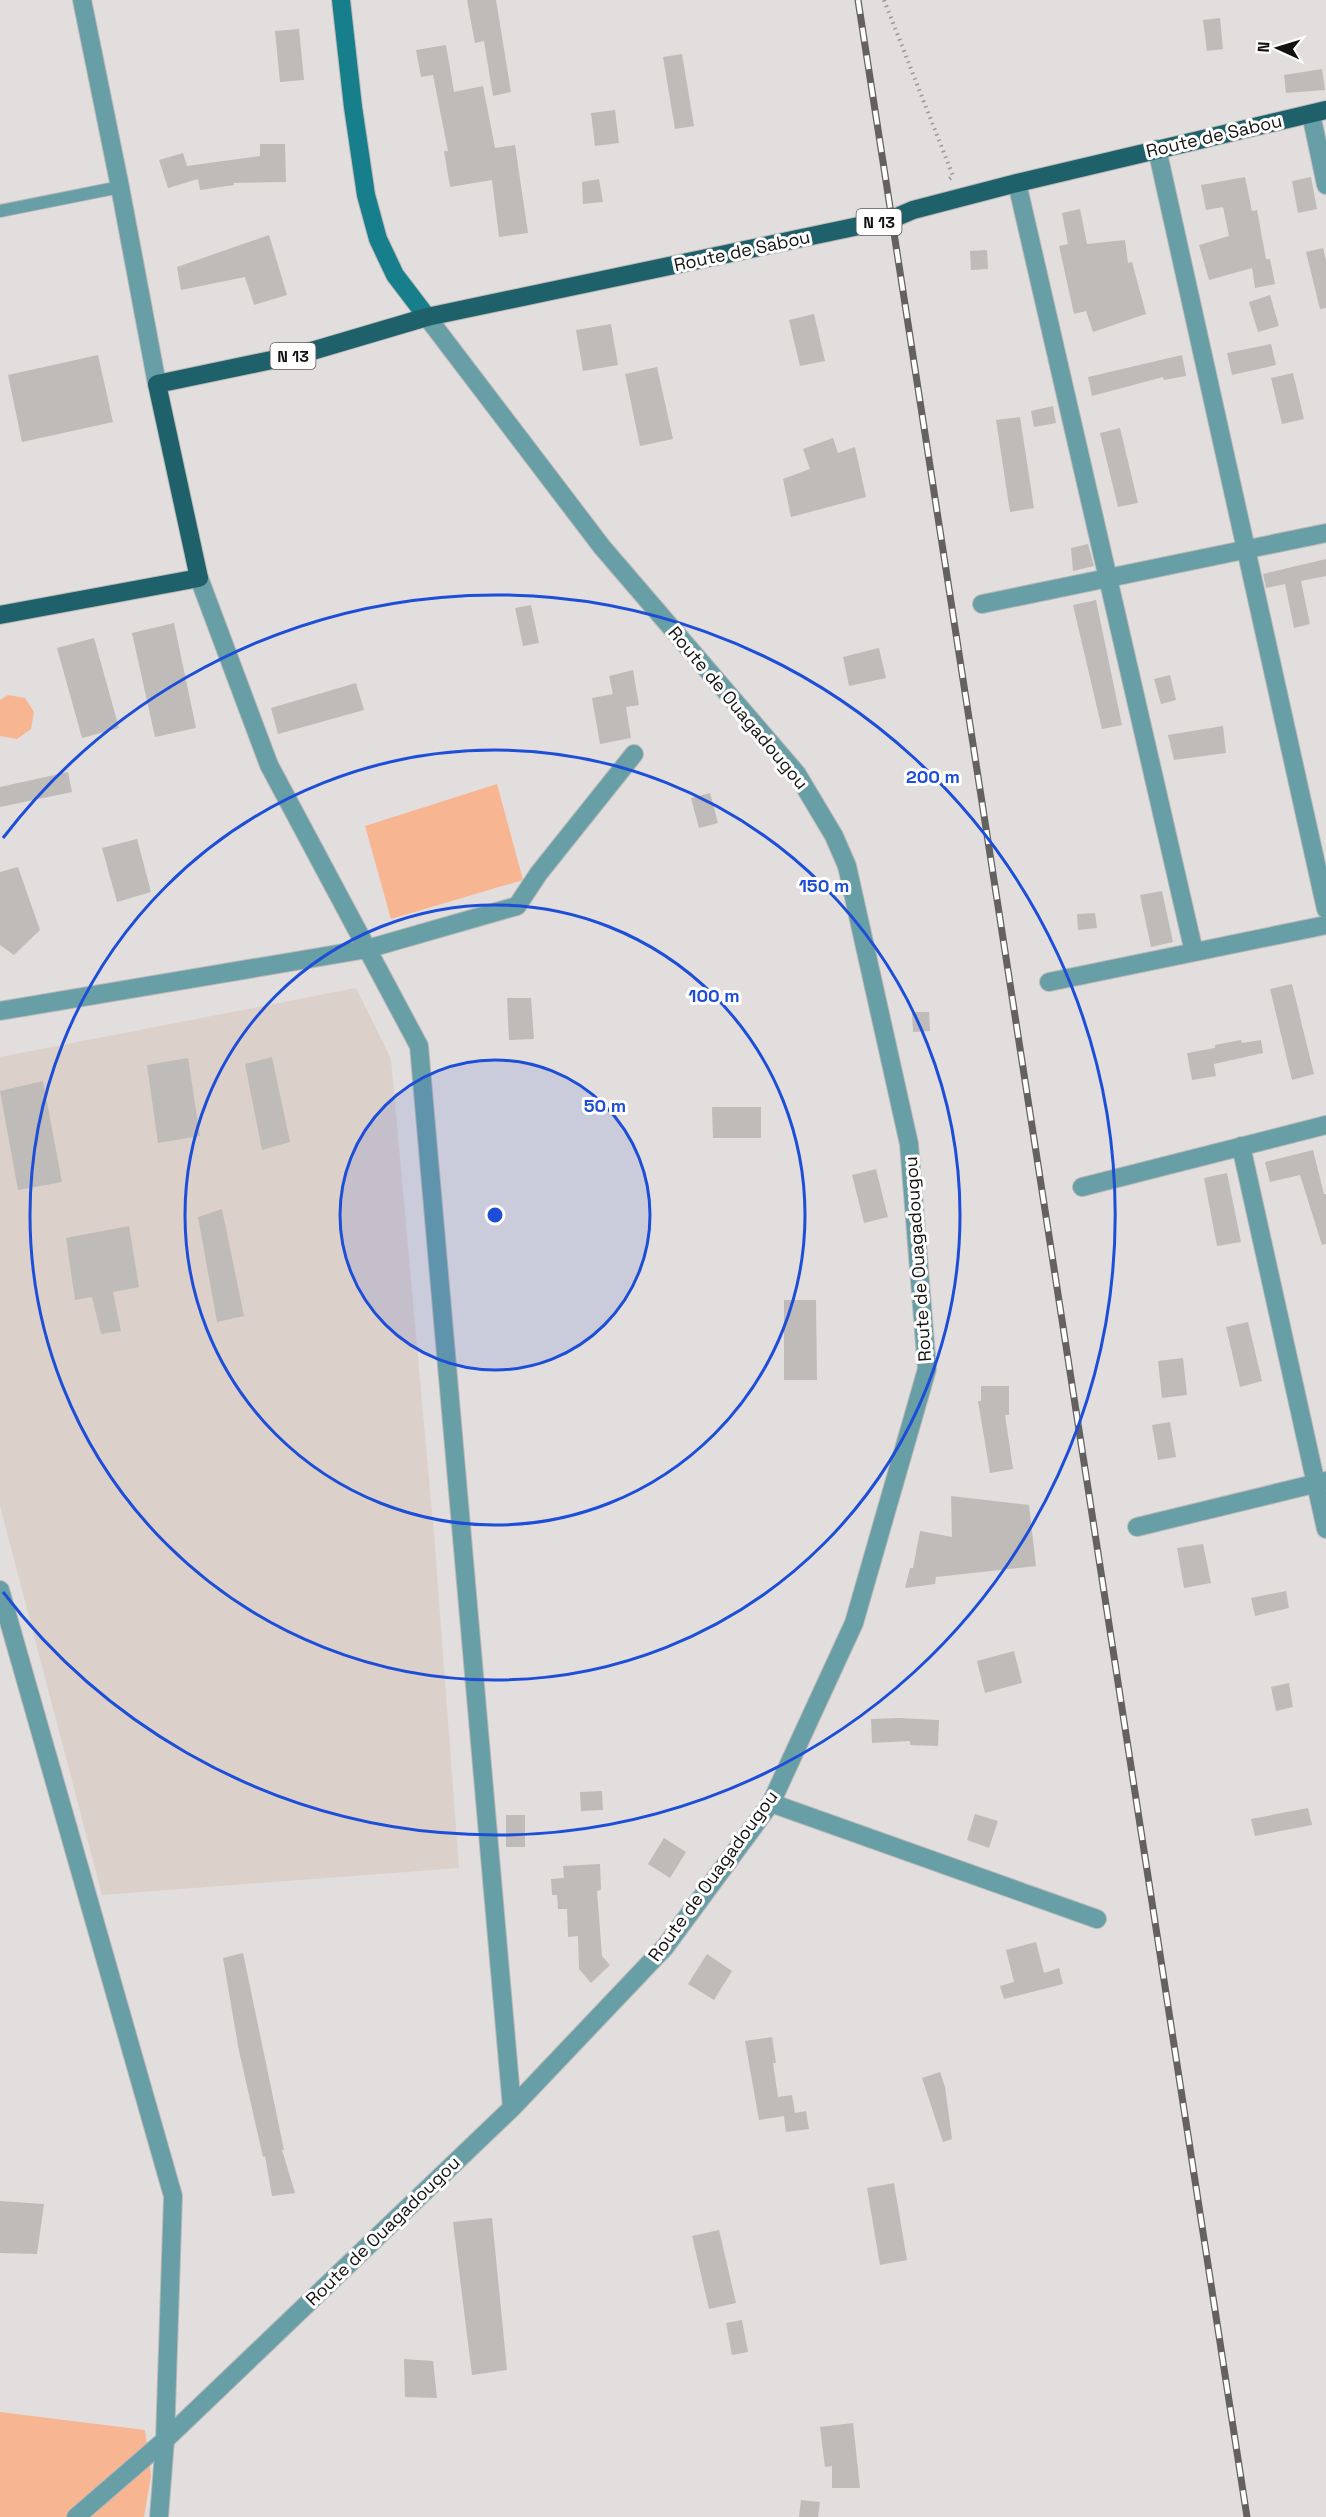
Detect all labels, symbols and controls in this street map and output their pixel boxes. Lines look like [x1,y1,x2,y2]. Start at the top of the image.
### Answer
north arrow [1248,18,1308,78]
text: N [1253,41,1274,53]
street label: Route de Sabou [1144,109,1284,162]
road number: N 13 [856,209,902,235]
street label: Route de Sabou [672,225,812,276]
road number: N 13 [270,343,316,369]
street label: Route de Ouagadougou [663,621,813,794]
text: 200 m [906,765,960,788]
text: 150 m [799,874,849,897]
text: 100 m [688,984,740,1007]
text: 50 m [584,1094,626,1117]
street label: Route de Ouagadougou [899,1156,936,1363]
centre of rings [485,1205,505,1225]
street label: Route de Ouagadougou [643,1786,782,1966]
street label: Route de Ouagadougou [301,2151,465,2310]

